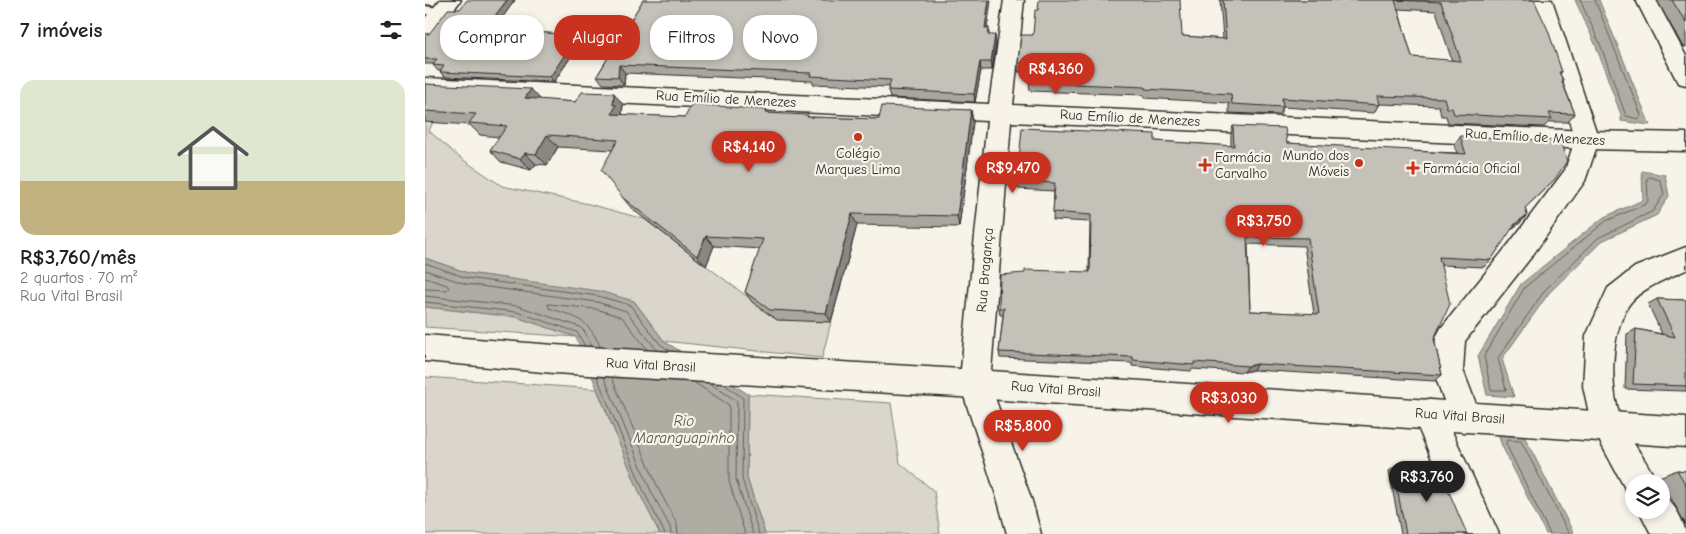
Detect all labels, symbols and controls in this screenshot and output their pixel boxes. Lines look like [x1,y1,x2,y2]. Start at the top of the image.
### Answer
chip: Comprar [440,15,544,60]
chip: Alugar [554,15,640,60]
chip: Filtros [650,15,733,60]
chip: Novo [743,15,817,60]
icon: filters [377,16,405,44]
text: 7 imóveis [20,18,102,42]
pin: R$4,360 [1010,52,1102,95]
text: R$4,360 [1029,60,1083,78]
street label: Rua Emílio de Menezes [656,87,797,111]
street label: Rua Emílio de Menezes [1060,106,1201,130]
icon: home [168,113,258,203]
street label: Rua Emílio de Menezes [1465,125,1606,149]
pin: R$4,140 [703,130,795,173]
marker: Colégio Marques Lima [852,131,864,143]
text: R$4,140 [723,138,775,156]
place label: Colégio Marques Lima [815,145,901,178]
place label: Mundo dos Móveis [1282,147,1349,180]
place label: Farmácia Carvalho [1215,149,1271,182]
pin: R$9,470 [967,152,1059,194]
marker: Mundo dos Móveis [1353,157,1365,169]
text: R$9,470 [986,159,1040,177]
marker: Farmácia Carvalho [1199,159,1211,171]
place label: Farmácia Oficial [1423,160,1520,177]
marker: Farmácia Oficial [1407,162,1419,174]
pin: R$3,750 [1218,204,1310,247]
text: R$3,750 [1237,212,1291,230]
street label: Rua Bragança [973,227,997,313]
text: R$3,760/mês [20,245,136,269]
text: 2 quartos · 70 m² [20,269,137,287]
text: Rua Vital Brasil [20,287,123,305]
street label: Rua Vital Brasil [606,354,696,376]
street label: Rua Vital Brasil [1011,377,1101,401]
pin: R$3,030 [1183,382,1275,424]
text: R$3,030 [1201,389,1257,407]
street label: Rua Vital Brasil [1415,404,1505,428]
pin: R$5,800 [977,410,1069,452]
water label: Rio Maranguapinho [632,412,735,447]
text: R$5,800 [994,417,1052,435]
pin: R$3,760 [1381,460,1473,503]
text: R$3,760 [1400,468,1454,486]
map controls [1625,474,1670,519]
button: layers [1625,474,1670,519]

